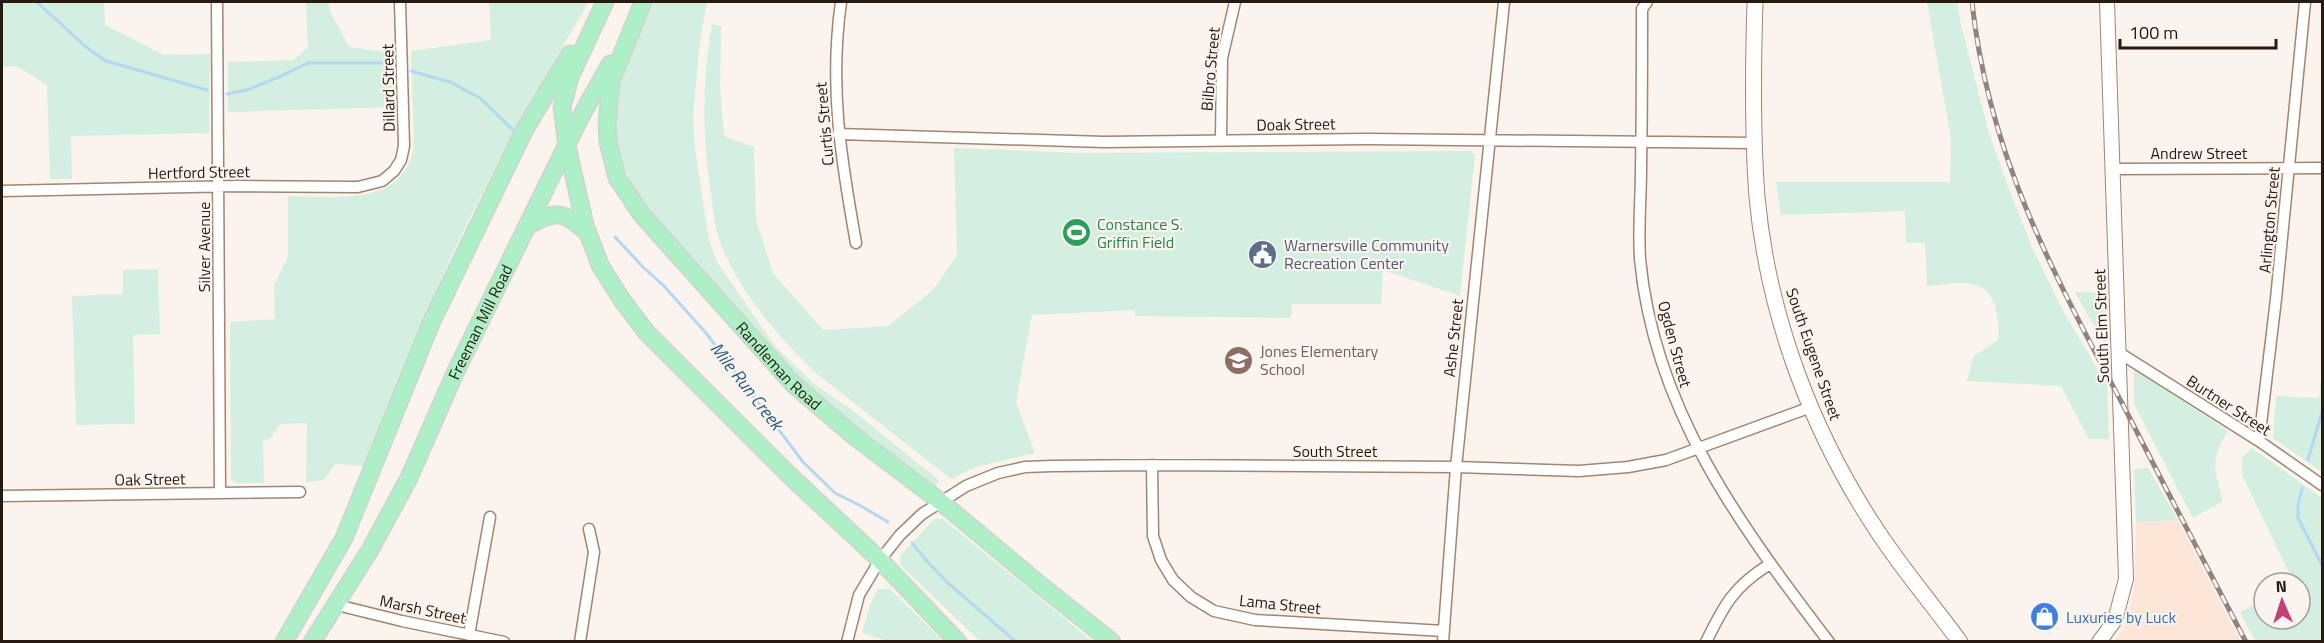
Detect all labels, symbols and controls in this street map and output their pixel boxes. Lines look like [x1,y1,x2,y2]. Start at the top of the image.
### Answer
scale bar [2120,12,2276,50]
text: 100 m [2129,19,2178,46]
street label: Bilbro Street [1194,26,1226,112]
street label: Dillard Street [375,44,401,132]
street label: Curtis Street [808,81,840,167]
street label: Doak Street [1256,111,1336,137]
street label: Andrew Street [2151,141,2248,165]
street label: Hertford Street [148,159,251,185]
street label: Arlington Street [2252,166,2286,274]
street label: Silver Avenue [192,202,216,292]
place label: Constance S. Griffin Field [1097,212,1183,254]
sports icon: Constance S. Griffin Field [1060,217,1092,249]
place label: Warnersville Community Recreation Center [1284,233,1449,275]
public building icon: Warnersville Community Recreation Center [1247,238,1279,270]
street label: Freeman Mill Road [442,260,518,383]
street label: South Elm Street [2087,268,2115,383]
street label: South Eugene Street [1780,285,1848,424]
street label: Ashe Street [1437,297,1469,378]
street label: Ogden Street [1652,298,1698,390]
street label: Randleman Road [731,316,827,416]
water label: Mile Run Creek [704,336,791,437]
place label: Jones Elementary School [1260,339,1378,381]
school or university icon: Jones Elementary School [1223,344,1255,376]
street label: Burtner Street [2182,369,2276,442]
street label: South Street [1293,439,1378,463]
street label: Oak Street [114,466,186,492]
north arrow [2252,571,2312,631]
text: N [2275,574,2287,598]
street label: Marsh Street [378,588,469,630]
street label: Lama Street [1238,588,1322,620]
shop icon: Luxuries by Luck [2029,601,2061,633]
place label: Luxuries by Luck [2066,605,2176,629]

